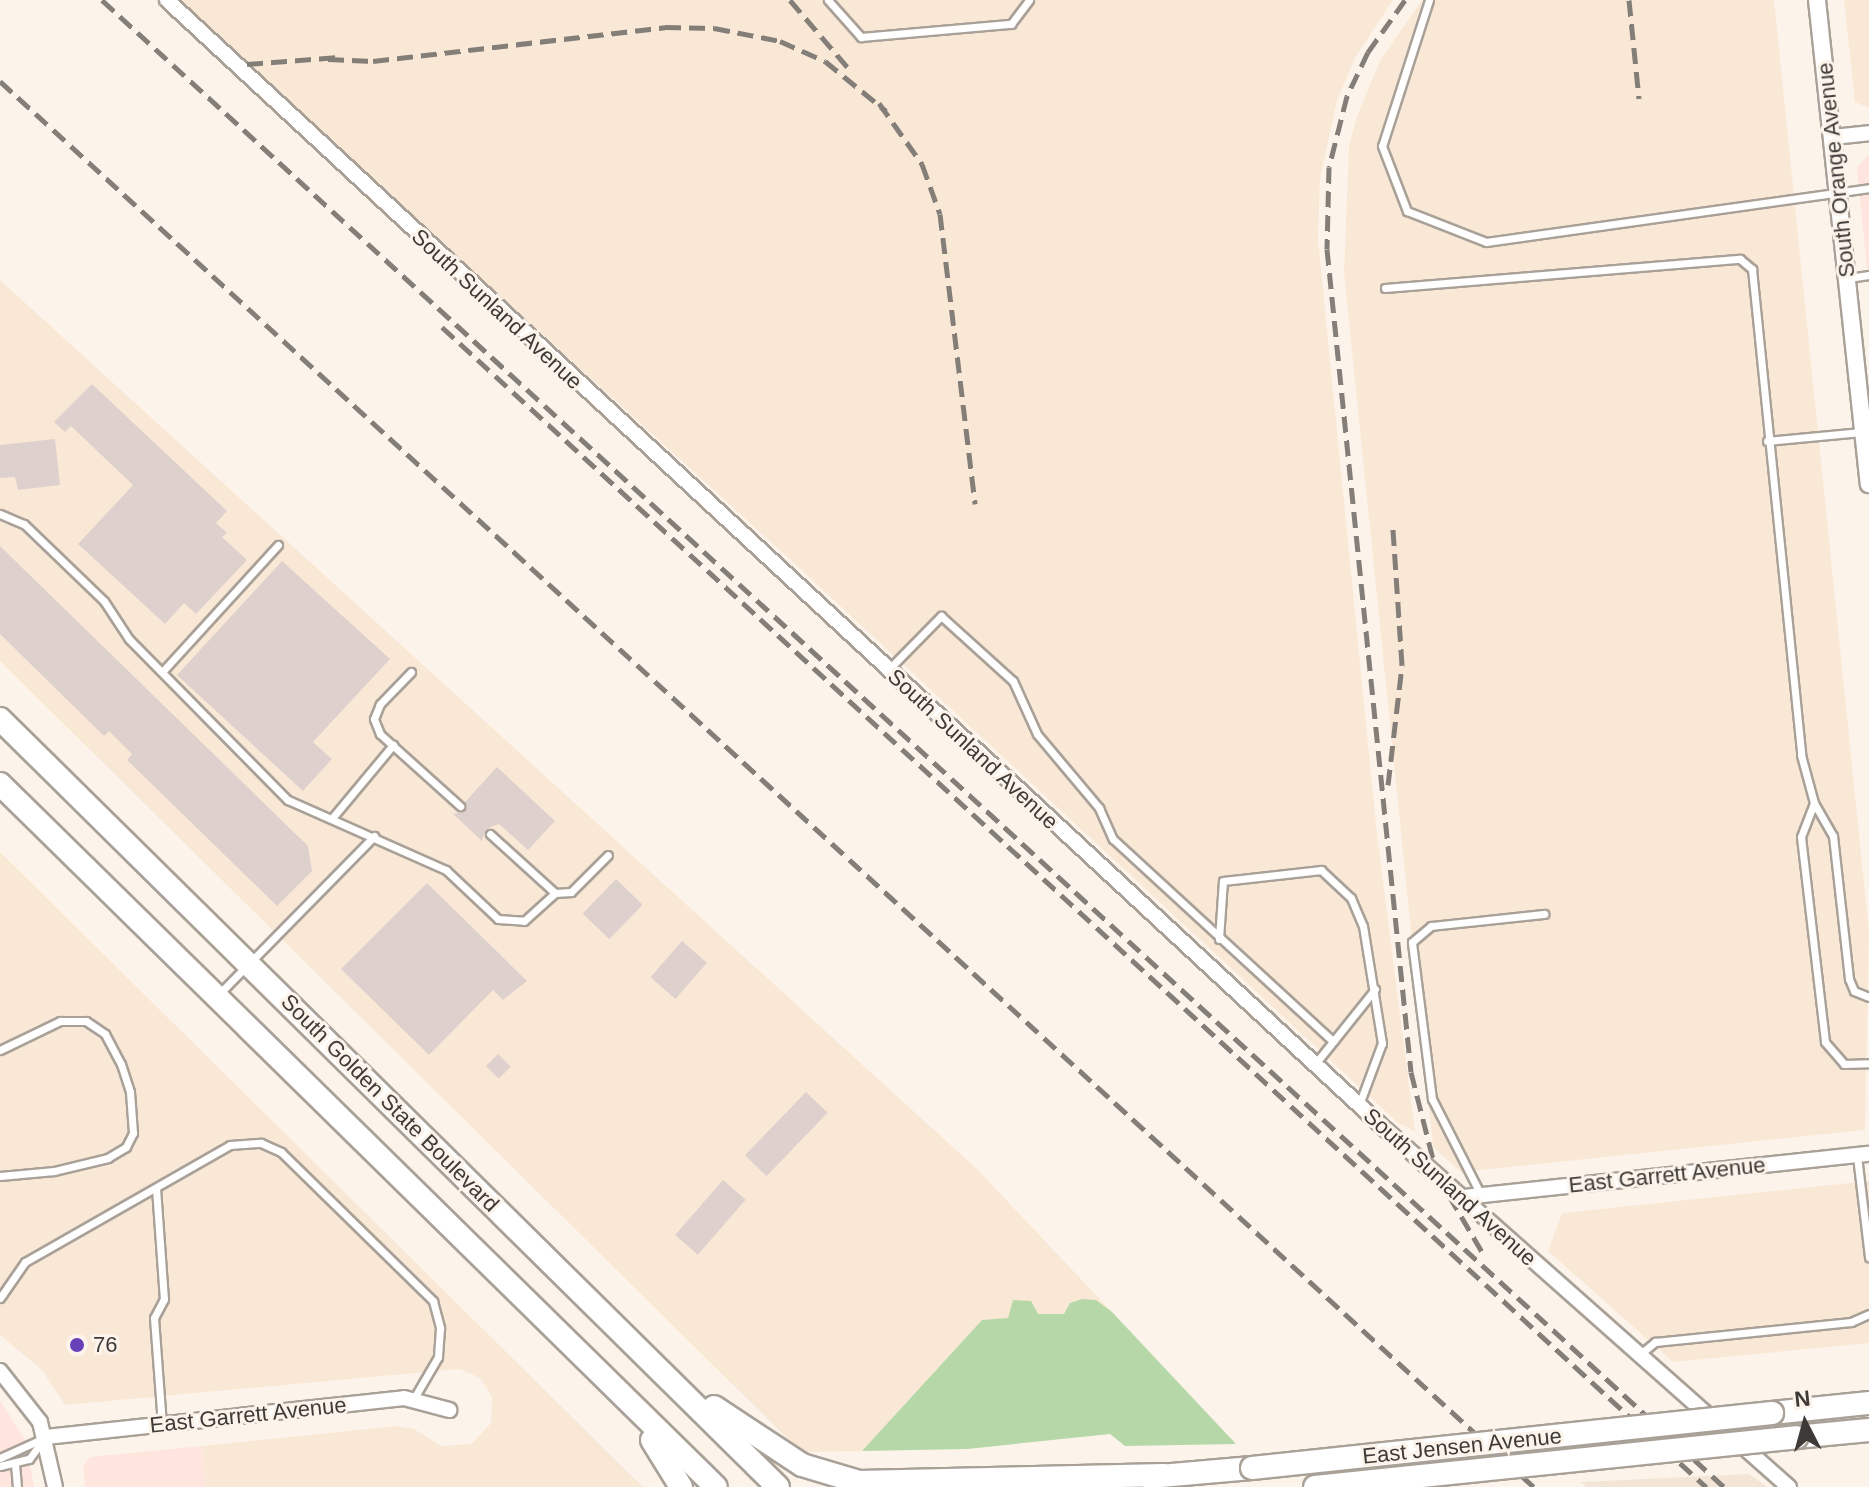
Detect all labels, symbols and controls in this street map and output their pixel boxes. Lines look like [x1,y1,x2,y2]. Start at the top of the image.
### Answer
street label: South Orange Avenue [1812,61,1860,279]
street label: South Sunland Avenue [406,223,588,395]
street label: South Sunland Avenue [882,663,1064,835]
street label: South Golden State Boulevard [276,989,504,1217]
street label: South Sunland Avenue [1358,1102,1542,1272]
street label: East Garrett Avenue [1567,1151,1767,1199]
place label: 76 [93,1332,117,1358]
marker: 76 [68,1336,86,1354]
north arrow [1765,1383,1845,1463]
text: N [1793,1385,1812,1412]
street label: East Garrett Avenue [148,1391,348,1439]
street label: East Jensen Avenue [1360,1422,1564,1470]

